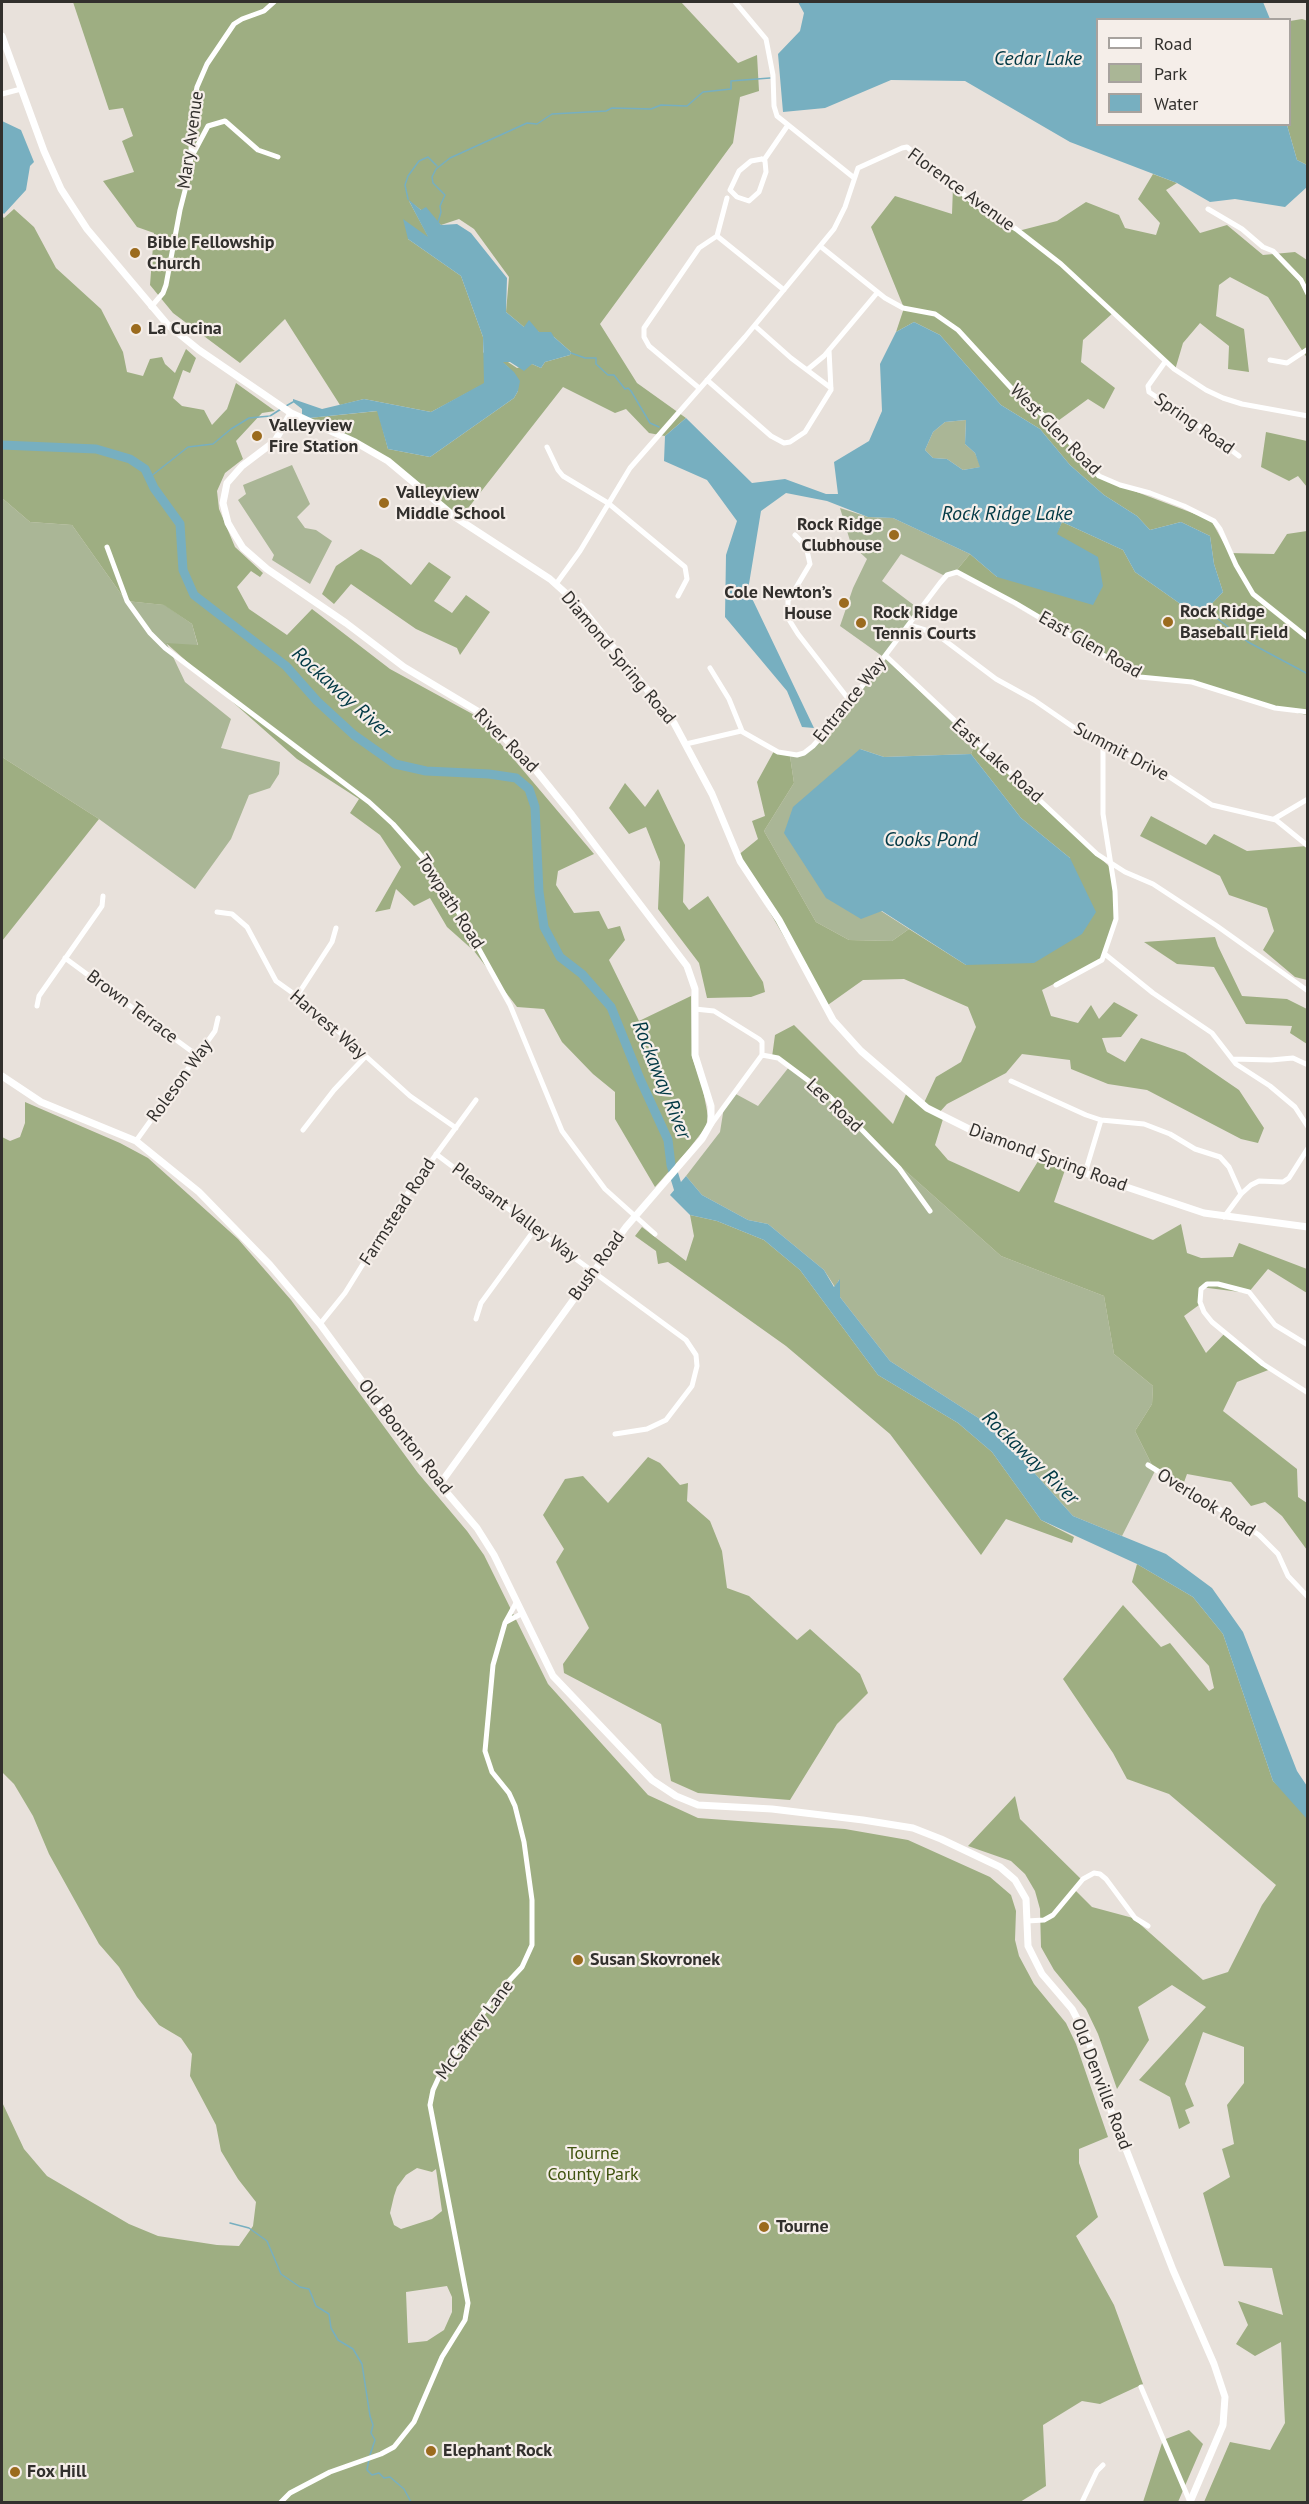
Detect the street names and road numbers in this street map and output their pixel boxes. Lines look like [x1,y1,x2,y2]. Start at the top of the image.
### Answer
street label: Mary Avenue [173,90,209,190]
street label: Florence Avenue [903,144,1019,236]
street label: West Glen Road [1005,380,1105,480]
street label: Spring Road [1150,389,1238,459]
street label: Diamond Spring Road [556,587,680,729]
street label: East Glen Road [1035,607,1145,683]
street label: Entrance Way [809,653,891,747]
street label: River Road [469,704,543,778]
street label: East Lake Road [947,714,1047,808]
street label: Summit Drive [1070,718,1172,786]
street label: Towpath Road [412,851,488,953]
street label: Brown Terrace [82,966,182,1048]
street label: Harvest Way [285,986,371,1064]
street label: Roleson Way [143,1035,217,1127]
street label: Lee Road [801,1074,867,1138]
street label: Diamond Spring Road [966,1119,1130,1197]
street label: Farmstead Road [355,1154,441,1270]
street label: Pleasant Valley Way [447,1158,583,1268]
street label: Bush Road [565,1227,629,1305]
street label: Old Boonton Road [353,1375,457,1499]
street label: Overlook Road [1153,1464,1259,1542]
street label: McCaffrey Lane [432,1976,518,2084]
street label: Old Denville Road [1066,2015,1136,2153]

